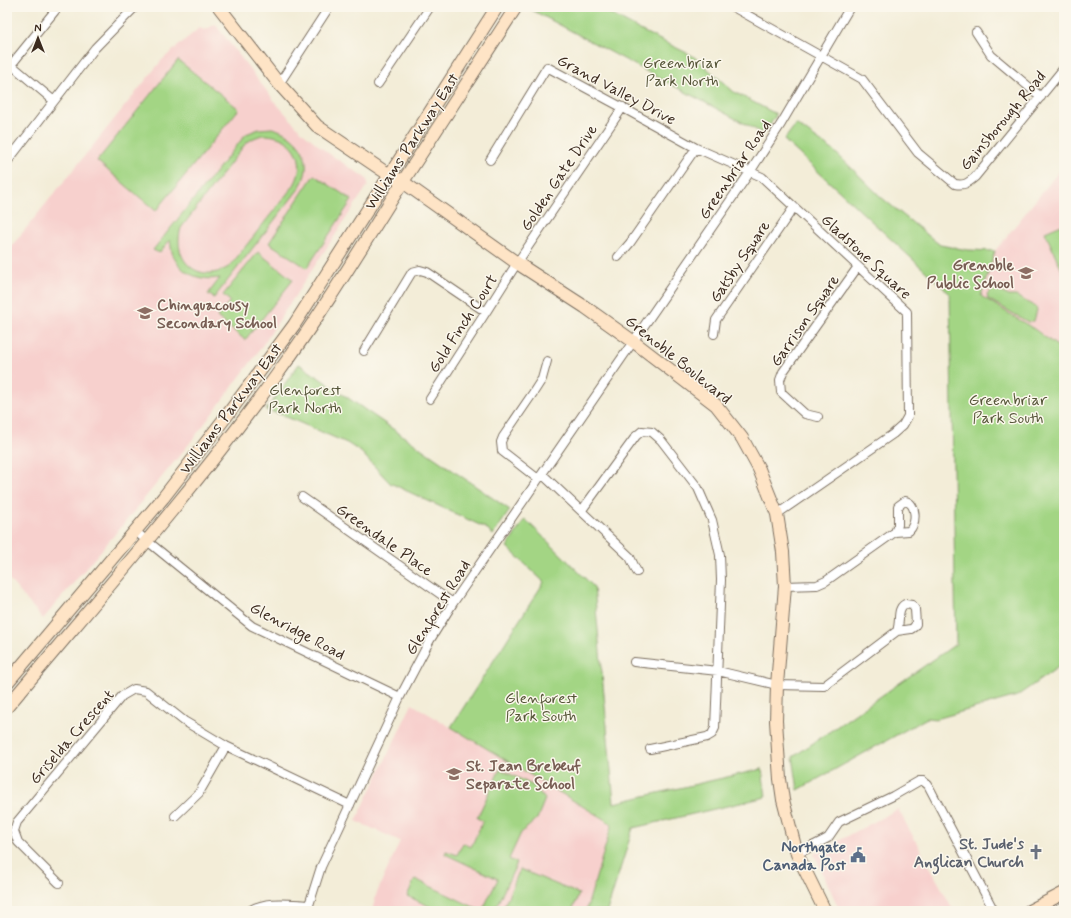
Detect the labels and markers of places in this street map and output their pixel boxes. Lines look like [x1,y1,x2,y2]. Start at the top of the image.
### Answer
place label: Grenoble Public School [927,255,1014,294]
school or university icon: Grenoble Public School [1017,264,1035,282]
place label: Chinguacousy Secondary School [157,295,277,334]
school or university icon: Chinguacousy Secondary School [136,304,154,322]
place label: St. Jean Brebeuf Separate School [466,756,581,795]
school or university icon: St. Jean Brebeuf Separate School [445,765,463,783]
place label: St. Jude's Anglican Church [914,834,1025,875]
place label: Northgate Canada Post [762,837,847,876]
church icon: St. Jude's Anglican Church [1027,843,1045,861]
public building icon: Northgate Canada Post [849,846,867,864]

